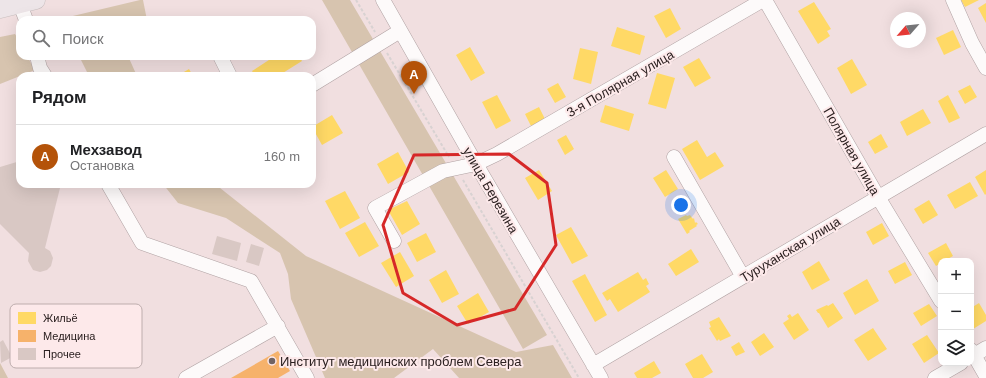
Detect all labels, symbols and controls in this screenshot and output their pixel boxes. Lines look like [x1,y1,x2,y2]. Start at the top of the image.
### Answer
north arrow [890,12,926,48]
search box [16,16,316,60]
icon: search [30,27,52,49]
text: Поиск [62,30,104,47]
street label: 3-я Полярная улица [564,46,677,120]
pin: A [401,61,427,94]
text: Рядом [32,88,87,107]
street label: Полярная улица [820,105,883,199]
text: Мехзавод [70,141,142,158]
street label: улица Березина [460,145,522,237]
text: A [40,149,50,164]
text: 160 m [264,149,300,164]
text: Остановка [70,158,134,173]
your location [671,195,691,215]
street label: Туруханская улица [738,213,844,285]
map controls [938,258,974,366]
button: + [938,258,974,294]
button: − [938,294,974,330]
legend [10,304,142,368]
text: Жильё [43,312,78,324]
text: Медицина [43,330,96,342]
button: layers [938,330,974,366]
text: Прочее [43,348,81,360]
place label: Институт медицинских проблем Севера [280,354,522,369]
marker: Институт медицинских проблем Севера [267,356,277,366]

